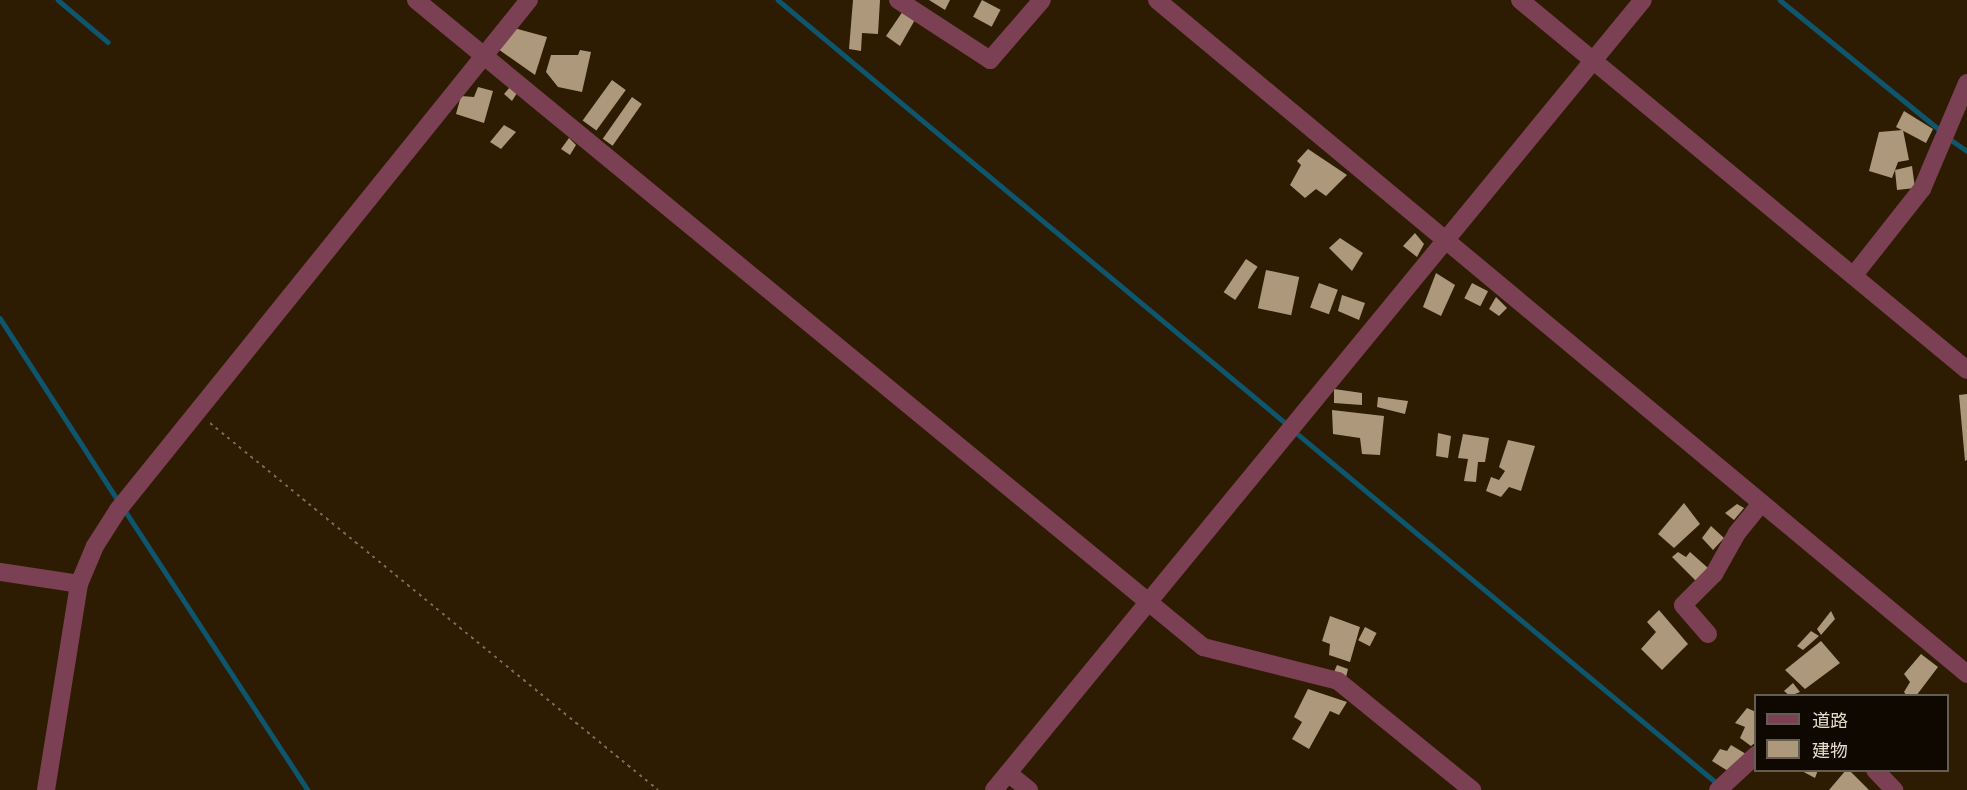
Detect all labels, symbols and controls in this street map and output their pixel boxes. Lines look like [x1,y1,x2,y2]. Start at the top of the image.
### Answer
legend [1754,694,1949,772]
text: 道路 [1812,710,1848,731]
text: 建物 [1812,740,1848,761]

